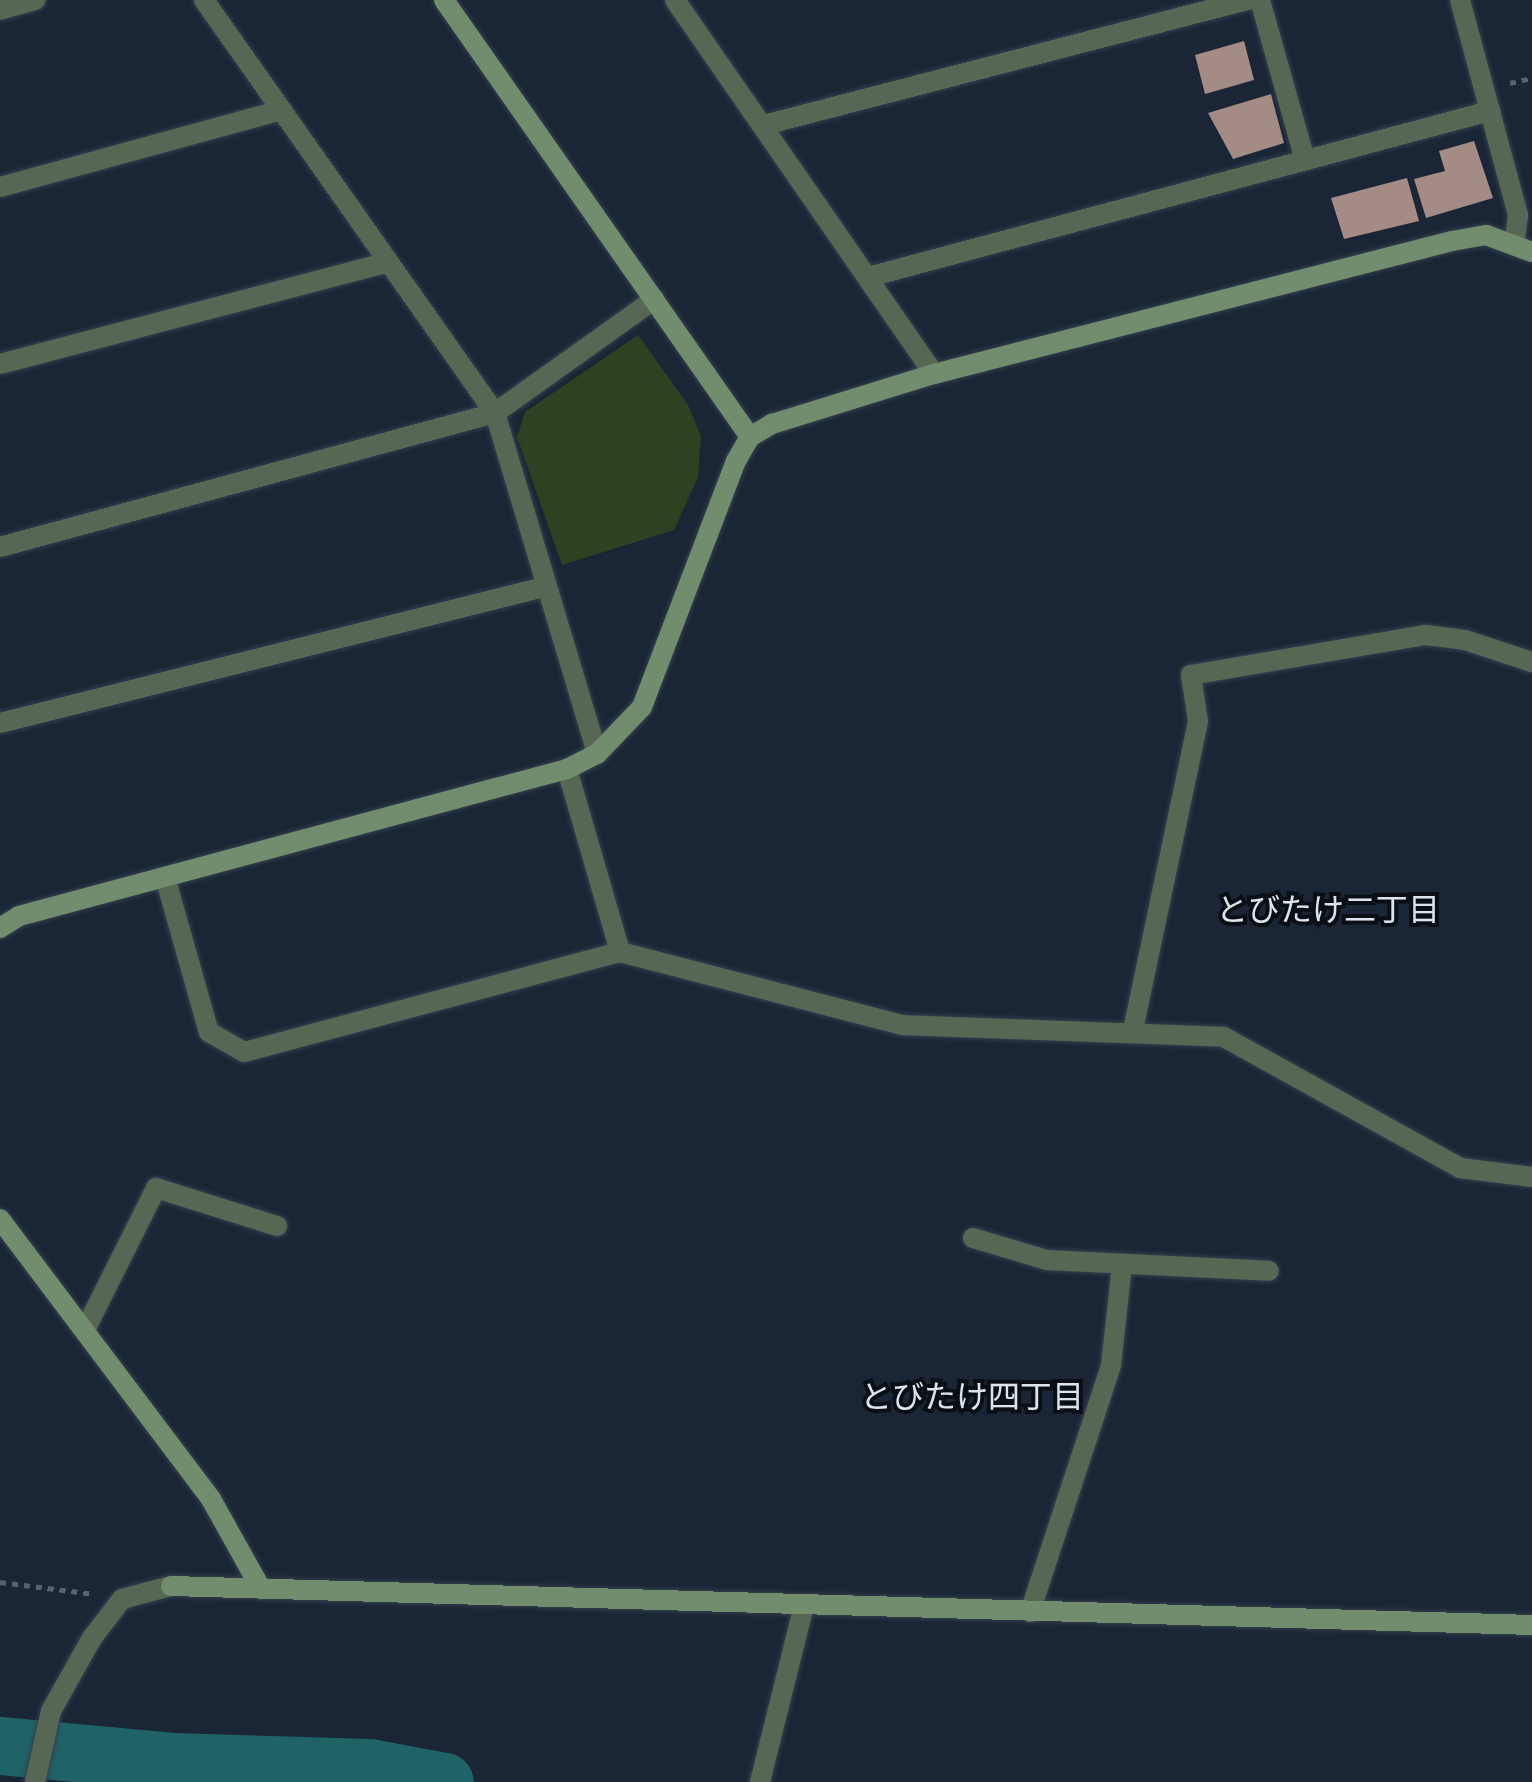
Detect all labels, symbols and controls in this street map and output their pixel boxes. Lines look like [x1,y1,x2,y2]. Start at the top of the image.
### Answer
district label: とびたけ二丁目 [1216,892,1440,930]
district label: とびたけ四丁目 [860,1379,1084,1417]

